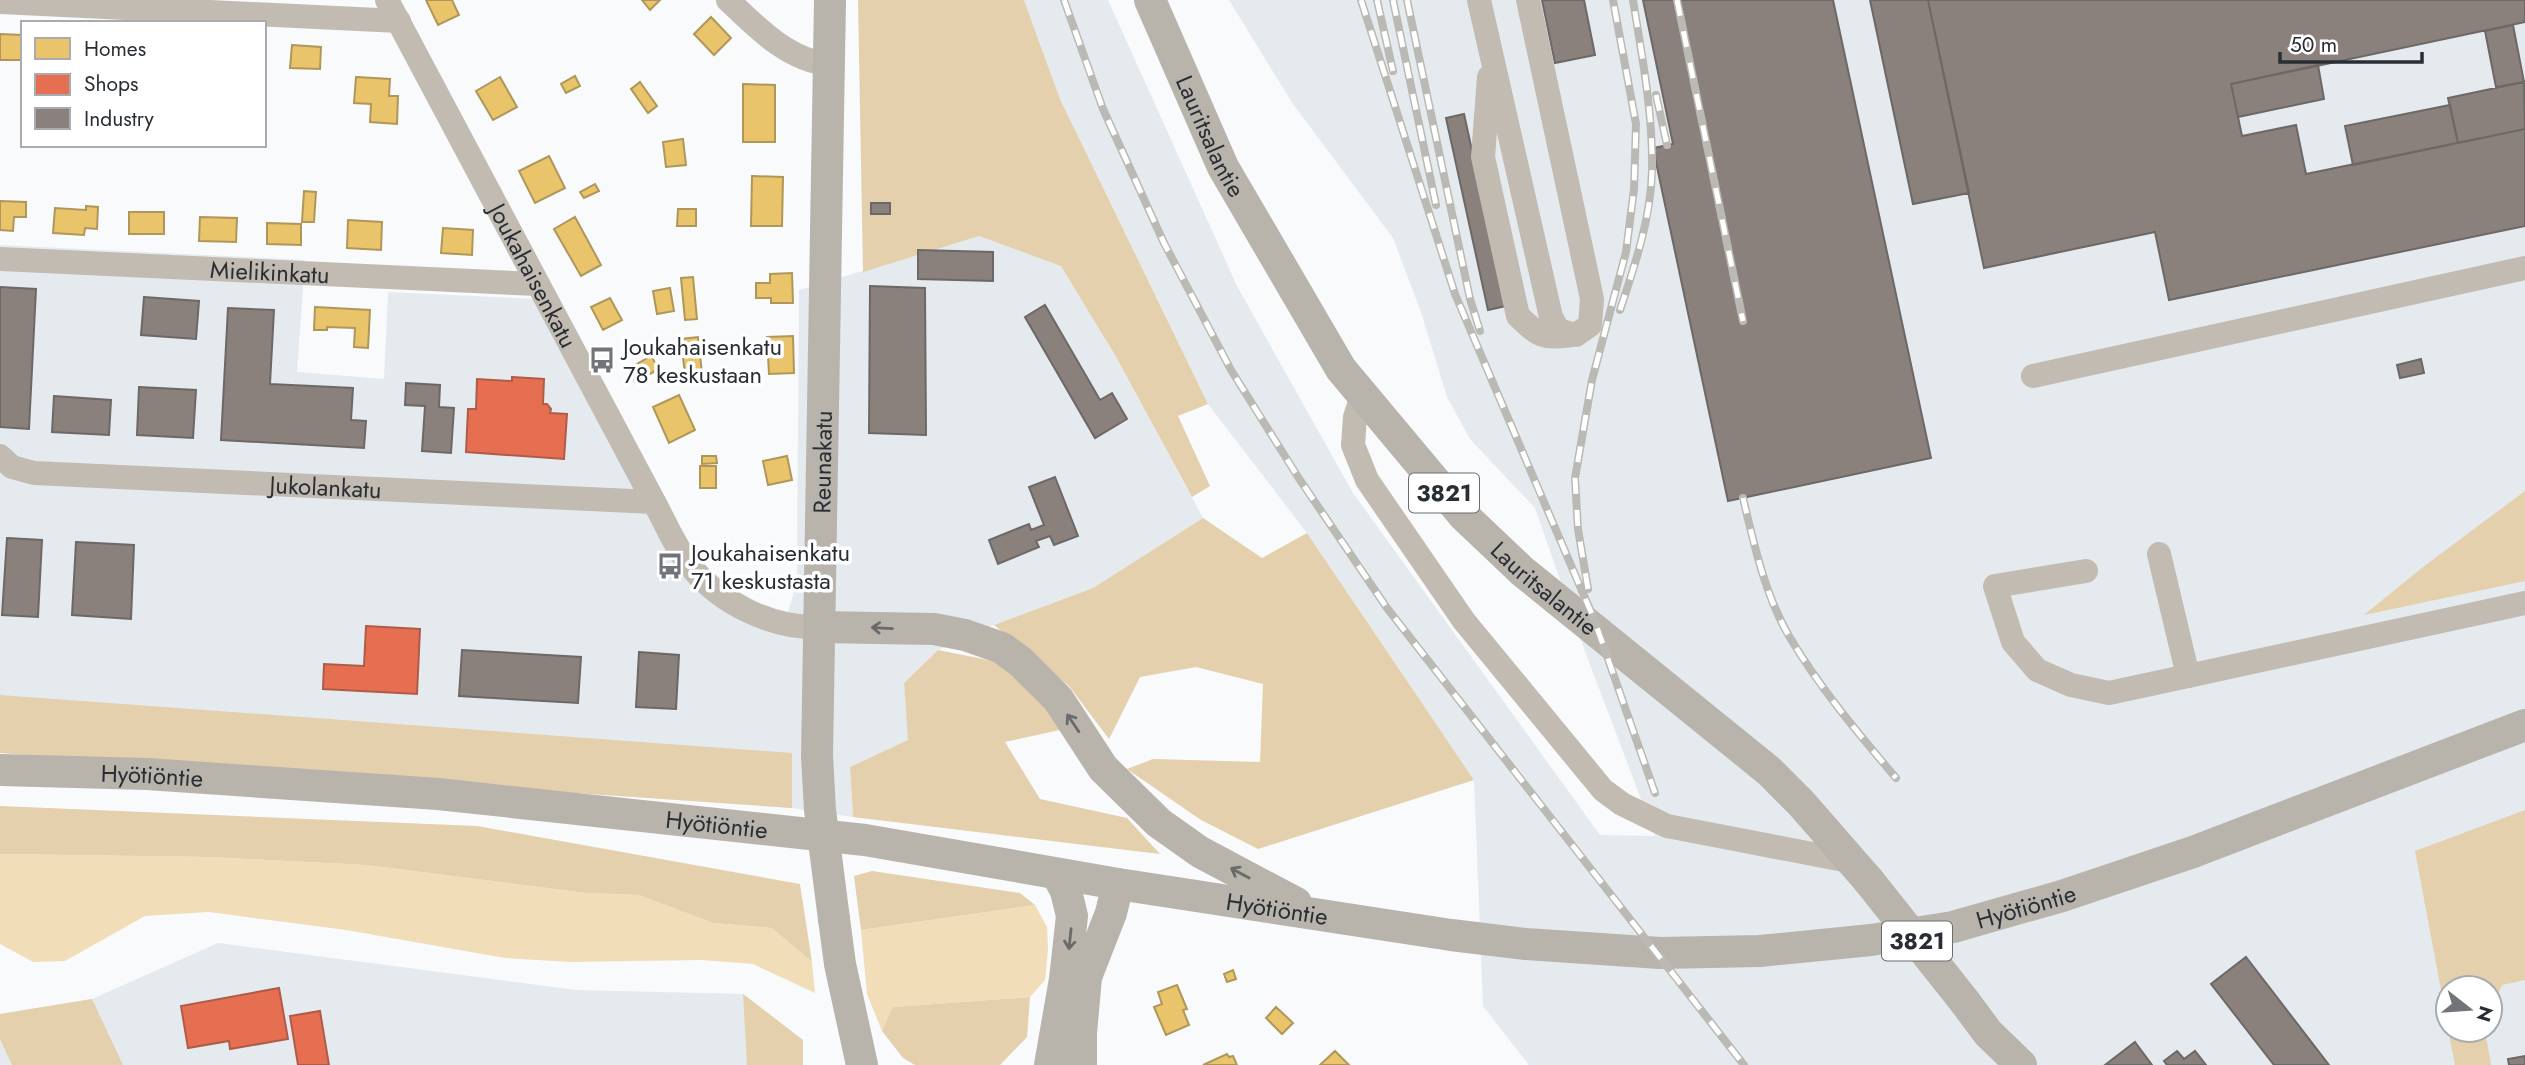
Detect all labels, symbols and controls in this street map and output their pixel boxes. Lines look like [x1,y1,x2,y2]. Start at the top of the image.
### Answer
legend [21,21,266,147]
scale bar [2280,21,2422,65]
text: 50 m [2290,30,2337,60]
text: Homes [84,34,146,64]
text: Shops [84,69,138,99]
street label: Lauritsalantie [1168,70,1254,203]
text: Industry [84,104,155,134]
street label: Joukahaisenkatu [479,194,586,354]
street label: Mielikinkatu [209,251,330,292]
place label: Joukahaisenkatu 78 keskustaan [620,329,782,392]
bus stop icon: Joukahaisenkatu 78 keskustaan [587,345,617,375]
street label: Reunakatu [804,410,840,514]
street label: Jukolankatu [266,466,382,507]
road number: 3821 [1409,474,1479,512]
street label: Lauritsalantie [1483,533,1606,643]
place label: Joukahaisenkatu 71 keskustasta [688,535,850,598]
bus stop icon: Joukahaisenkatu 71 keskustasta [655,551,685,581]
one-way arrow [871,621,894,634]
one-way arrow [1066,714,1080,734]
street label: Hyötiöntie [100,755,204,795]
street label: Hyötiöntie [664,801,770,847]
one-way arrow [1230,866,1251,880]
street label: Hyötiöntie [1972,875,2081,937]
street label: Hyötiöntie [1224,883,1330,933]
road number: 3821 [1882,922,1952,960]
one-way arrow [1063,927,1076,949]
north arrow [2434,974,2504,1044]
text: N [2470,1003,2500,1025]

